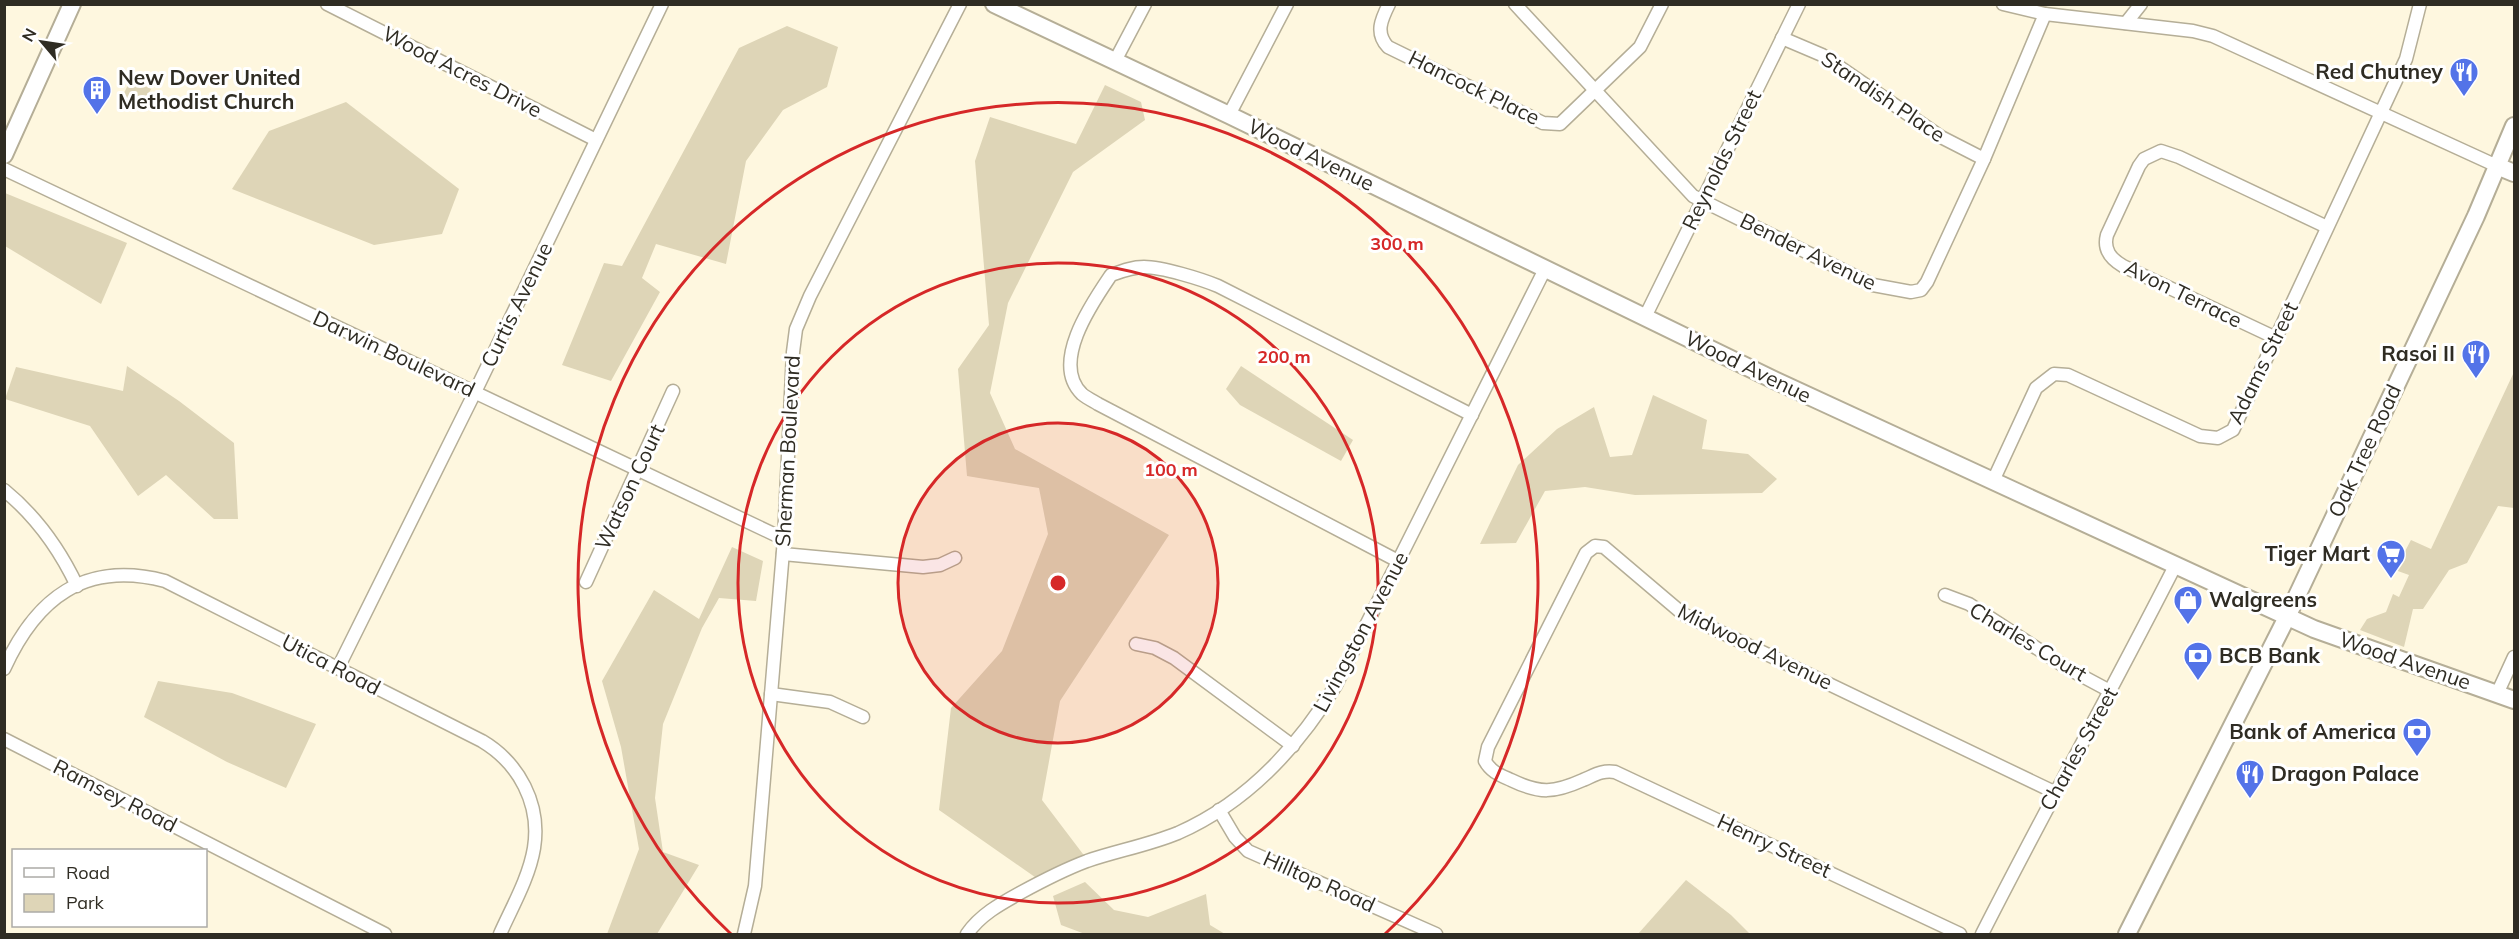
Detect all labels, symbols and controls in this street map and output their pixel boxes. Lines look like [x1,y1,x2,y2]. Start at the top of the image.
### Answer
north arrow [12,12,72,72]
street label: Wood Acres Drive [378,20,547,123]
text: N [17,25,41,45]
street label: Hancock Place [1405,44,1544,130]
street label: Standish Place [1817,45,1951,147]
restaurant icon: Red Chutney [2448,56,2480,98]
place label: Red Chutney [2315,58,2444,84]
place label: New Dover United Methodist Church [118,64,301,114]
building icon: New Dover United Methodist Church [81,74,113,116]
street label: Reynolds Street [1676,85,1766,234]
street label: Wood Avenue [1244,112,1379,196]
street label: Bender Avenue [1736,207,1881,295]
text: 300 m [1370,232,1424,255]
street label: Curtis Avenue [475,238,558,371]
street label: Avon Terrace [2120,253,2246,333]
street label: Adams Street [2221,297,2303,428]
street label: Darwin Boulevard [309,304,480,402]
street label: Wood Avenue [1681,324,1816,408]
restaurant icon: Rasoi II [2460,338,2492,380]
place label: Rasoi II [2381,340,2455,366]
text: 200 m [1257,345,1311,368]
street label: Sherman Boulevard [769,355,805,547]
street label: Oak Tree Road [2322,380,2406,521]
street label: Watson Court [589,420,670,554]
text: 100 m [1144,458,1198,481]
supermarket icon: Tiger Mart [2375,538,2407,580]
place label: Tiger Mart [2265,540,2370,566]
street label: Livingston Avenue [1307,547,1413,716]
centre of rings [1048,573,1068,593]
shop icon: Walgreens [2172,584,2204,626]
place label: Walgreens [2209,586,2317,612]
street label: Charles Court [1965,596,2092,686]
street label: Midwood Avenue [1674,597,1837,695]
street label: Wood Avenue [2336,625,2474,695]
street label: Utica Road [278,628,385,700]
bank icon: BCB Bank [2182,640,2214,682]
place label: BCB Bank [2219,642,2320,668]
street label: Charles Street [2033,682,2123,815]
bank icon: Bank of America [2401,716,2433,758]
place label: Bank of America [2229,718,2396,744]
street label: Ramsey Road [49,753,182,837]
restaurant icon: Dragon Palace [2234,758,2266,800]
place label: Dragon Palace [2271,760,2419,786]
street label: Henry Street [1713,807,1836,883]
street label: Hilltop Road [1259,845,1379,917]
legend [12,849,207,927]
text: Road [66,861,110,884]
text: Park [66,891,105,914]

